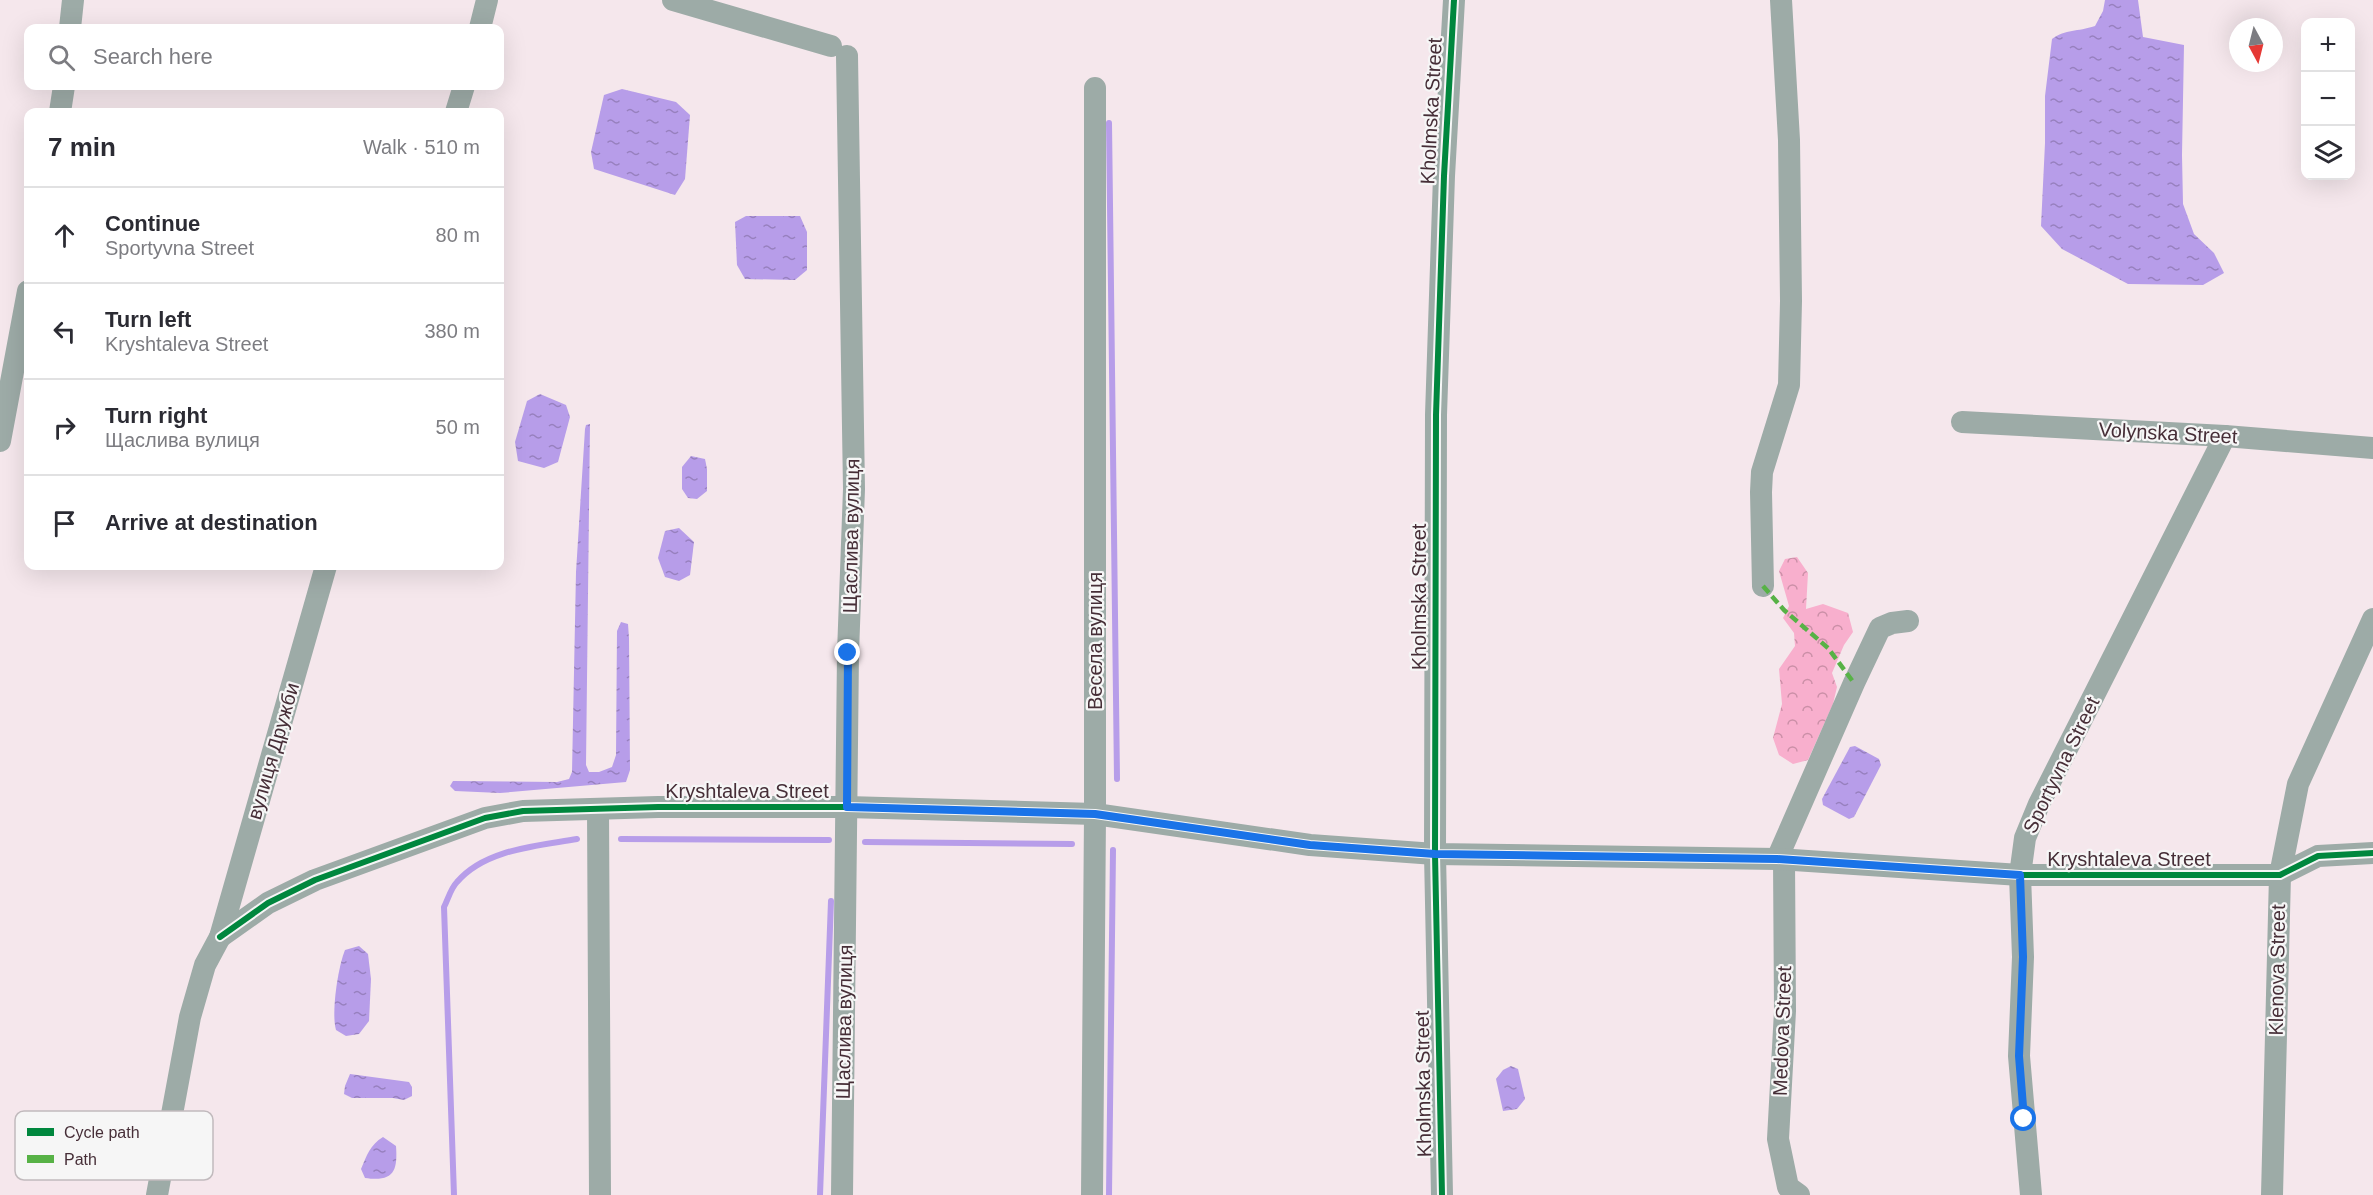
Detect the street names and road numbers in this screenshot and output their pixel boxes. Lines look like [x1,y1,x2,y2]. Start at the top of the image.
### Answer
street label: Kholmska Street [1416,37,1446,185]
street label: Volynska Street [2098,418,2238,448]
street label: Щаслива вулиця [839,458,863,614]
street label: Kholmska Street [1408,523,1430,670]
street label: Весела вулиця [1084,572,1106,710]
street label: вулиця Дружби [243,680,303,822]
street label: Sportyvna Street [2018,693,2104,837]
street label: Kryshtaleva Street [665,780,829,802]
street label: Kryshtaleva Street [2047,848,2211,870]
street label: Klenova Street [2265,904,2289,1036]
street label: Щаслива вулиця [832,944,856,1100]
street label: Medova Street [1769,965,1795,1096]
street label: Kholmska Street [1411,1010,1435,1158]

